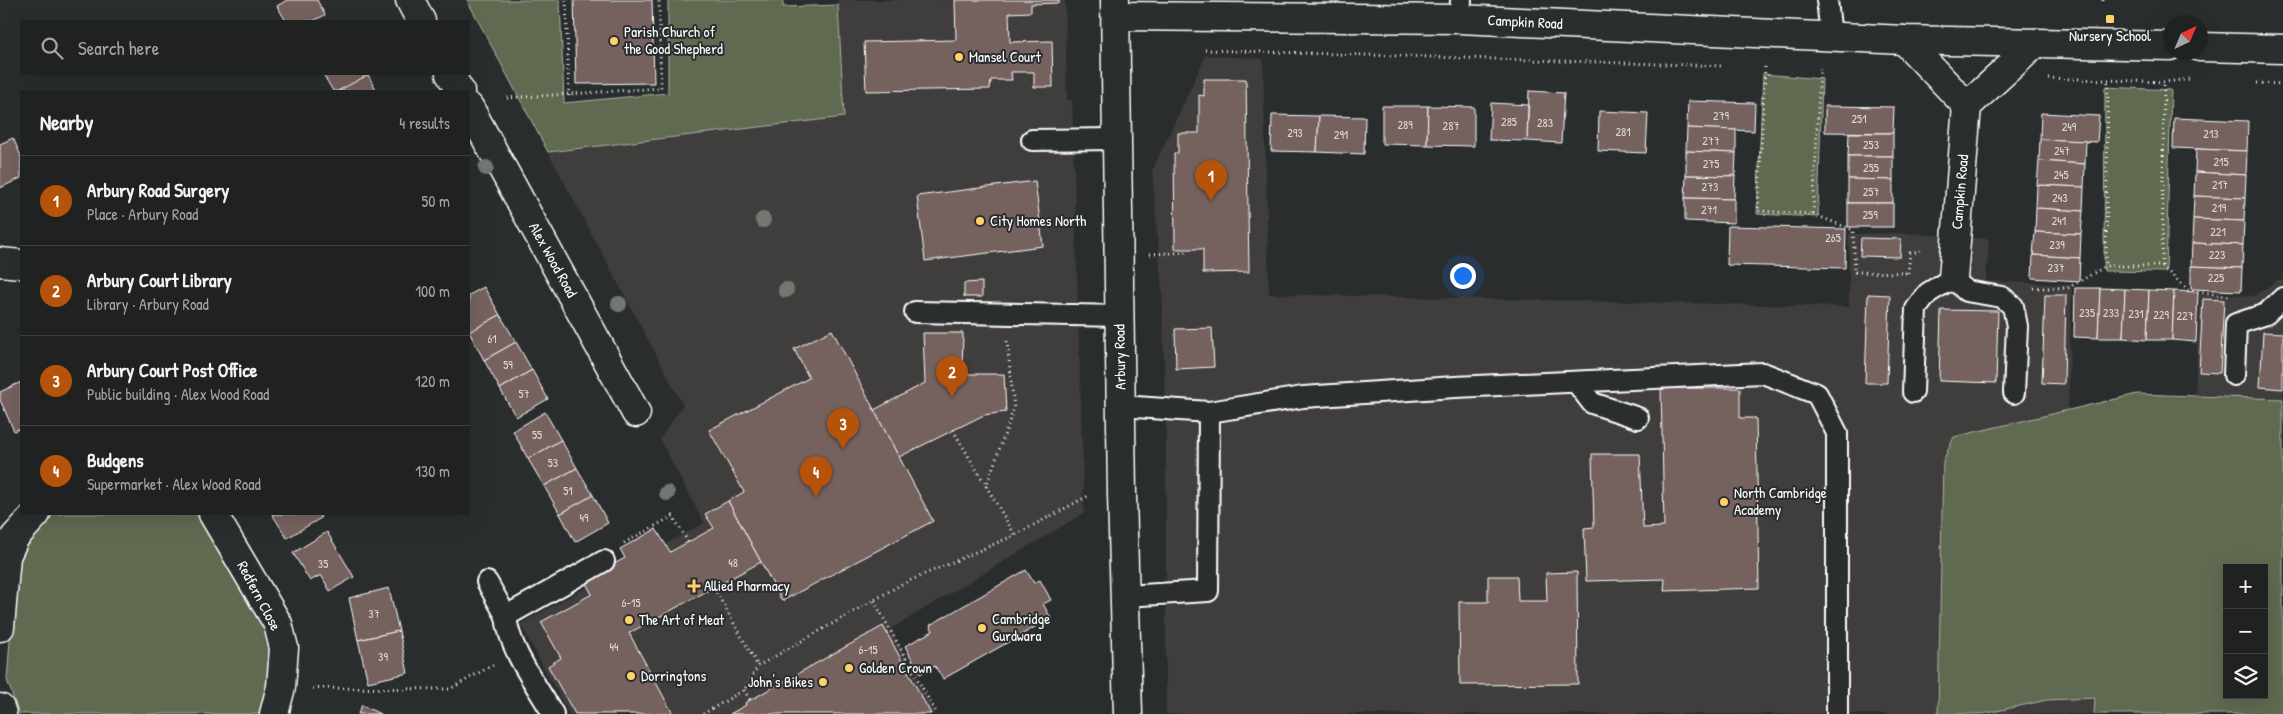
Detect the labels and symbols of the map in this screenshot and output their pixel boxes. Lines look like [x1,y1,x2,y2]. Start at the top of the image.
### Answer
street label: Campkin Road [1487,9,1563,34]
marker: Nursery School [2104,13,2116,25]
north arrow [2163,15,2208,60]
place label: Parish Church of the Good Shepherd [624,21,723,59]
place label: Nursery School [2069,25,2151,46]
marker: Parish Church of the Good Shepherd [608,35,620,47]
place label: Mansel Court [969,46,1042,67]
marker: Mansel Court [953,51,965,63]
house number: 279 [1713,107,1730,124]
house number: 251 [1851,110,1867,127]
house number: 285 [1501,113,1517,130]
house number: 283 [1537,114,1553,131]
house number: 289 [1397,116,1413,133]
house number: 287 [1443,117,1459,134]
house number: 249 [2062,118,2077,135]
house number: 281 [1615,123,1631,140]
house number: 293 [1287,124,1303,141]
house number: 213 [2203,125,2219,142]
house number: 291 [1334,126,1348,143]
house number: 277 [1702,132,1720,149]
house number: 253 [1863,136,1879,153]
house number: 247 [2054,142,2070,159]
street label: Campkin Road [1946,153,1973,230]
house number: 215 [2213,153,2229,170]
house number: 275 [1703,155,1719,172]
house number: 255 [1863,159,1879,176]
pin: 1 [1195,160,1227,201]
house number: 245 [2053,166,2069,183]
house number: 217 [2212,176,2228,193]
house number: 273 [1702,178,1718,195]
house number: 257 [1863,183,1879,200]
house number: 243 [2052,189,2068,206]
house number: 219 [2212,199,2227,216]
house number: 271 [1701,201,1717,218]
house number: 259 [1862,206,1878,223]
place label: City Homes North [990,210,1086,231]
house number: 241 [2052,212,2066,229]
marker: City Homes North [974,215,986,227]
street label: Alex Wood Road [524,219,583,301]
house number: 221 [2210,223,2226,240]
house number: 265 [1825,229,1841,246]
house number: 239 [2049,236,2065,253]
house number: 223 [2209,246,2225,263]
house number: 237 [2048,259,2065,276]
your location [1450,263,1476,289]
house number: 225 [2208,269,2224,286]
house number: 235 [2079,304,2095,321]
house number: 233 [2103,304,2119,321]
house number: 231 [2128,305,2144,322]
house number: 229 [2153,306,2169,323]
house number: 227 [2176,307,2194,324]
street label: Arbury Road [1108,324,1131,390]
house number: 61 [487,330,497,347]
house number: 59 [503,356,513,373]
pin: 2 [936,356,968,397]
house number: 57 [518,385,530,402]
pin: 3 [827,408,859,449]
house number: 55 [532,426,542,443]
house number: 53 [548,454,558,471]
pin: 4 [800,456,832,497]
house number: 51 [563,482,573,499]
place label: North Cambridge Academy [1734,482,1827,520]
marker: North Cambridge Academy [1718,496,1730,508]
house number: 49 [580,509,589,526]
house number: 48 [728,554,738,571]
house number: 35 [318,555,328,572]
street label: Redfern Close [232,557,287,634]
place label: Allied Pharmacy [704,575,790,596]
marker: Allied Pharmacy [688,580,700,592]
house number: 6-15 [621,594,641,611]
house number: 37 [368,605,380,622]
place label: Cambridge Gurdwara [992,608,1050,646]
place label: The Art of Meat [639,609,725,630]
marker: The Art of Meat [623,614,635,626]
marker: Cambridge Gurdwara [976,622,988,634]
house number: 44 [609,638,619,655]
house number: 6-15 [858,641,878,658]
house number: 39 [378,648,388,665]
place label: Golden Crown [859,657,932,678]
marker: Golden Crown [843,662,855,674]
place label: Dorringtons [641,665,707,686]
marker: Dorringtons [625,670,637,682]
place label: John's Bikes [748,671,813,692]
marker: John's Bikes [817,676,829,688]

